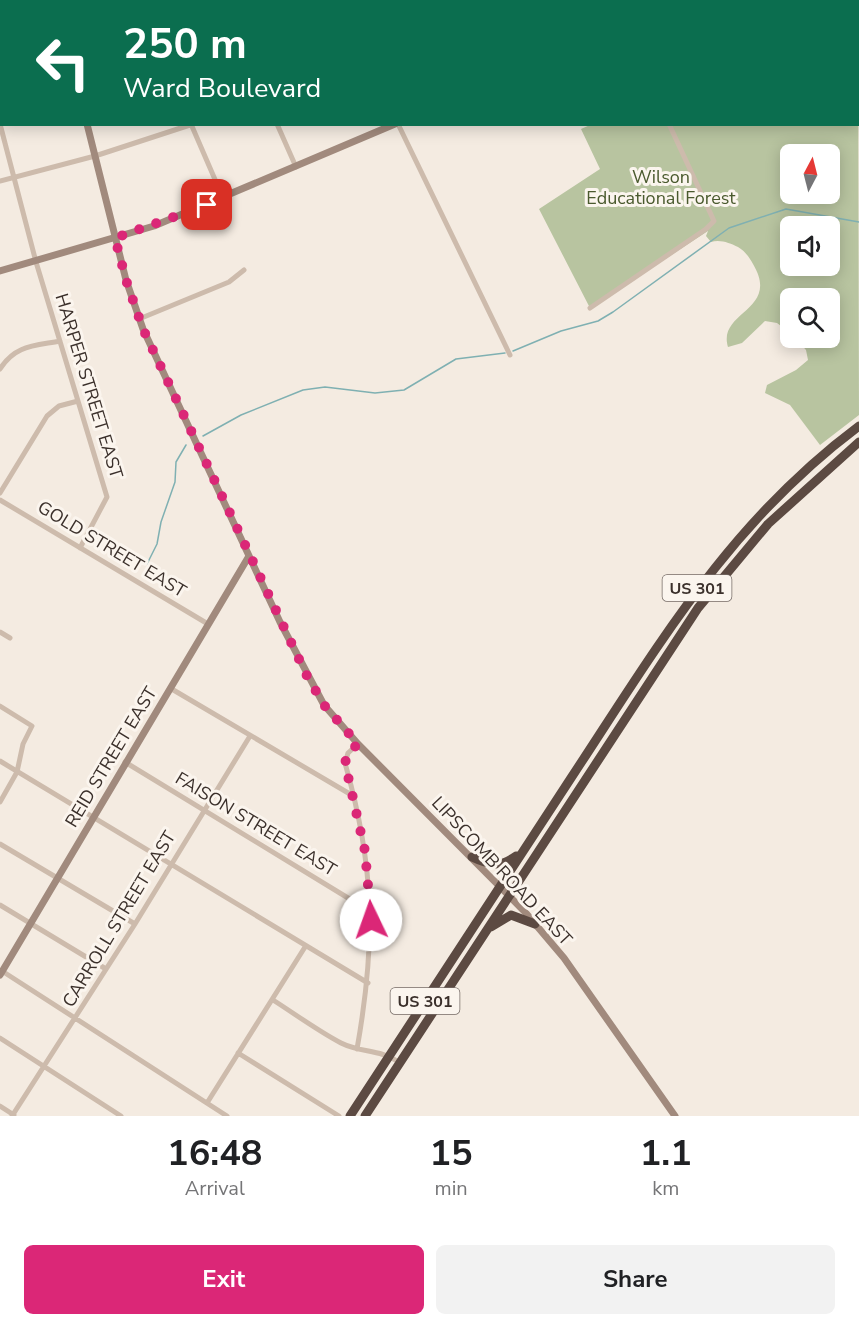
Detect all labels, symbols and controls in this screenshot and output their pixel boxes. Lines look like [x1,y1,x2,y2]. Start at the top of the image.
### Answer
text: 250 m [123,16,247,73]
icon: left [24,24,102,102]
text: Ward Boulevard [123,70,321,107]
north arrow [780,144,840,204]
map controls [780,144,840,348]
park label: Wilson Educational Forest [586,165,736,210]
pin [181,179,232,230]
icon: arrive [190,188,223,221]
button: sound [780,216,840,276]
button: search [780,288,840,348]
street label: HARPER STREET EAST [49,291,129,482]
street label: GOLD STREET EAST [33,495,191,603]
road number: US 301 [662,575,732,601]
street label: REID STREET EAST [60,682,163,832]
street label: FAISON STREET EAST [171,766,341,882]
street label: LIPSCOMB ROAD EAST [426,791,578,951]
street label: CARROLL STREET EAST [57,826,181,1012]
position arrow [339,888,403,952]
road number: US 301 [390,988,460,1014]
text: 16:48 [167,1129,262,1178]
text: 15 [429,1129,473,1178]
text: 1.1 [640,1129,692,1178]
text: Arrival [185,1175,245,1202]
text: min [435,1175,468,1202]
text: km [652,1175,679,1202]
button: Exit [24,1245,424,1314]
button: Share [436,1245,835,1314]

